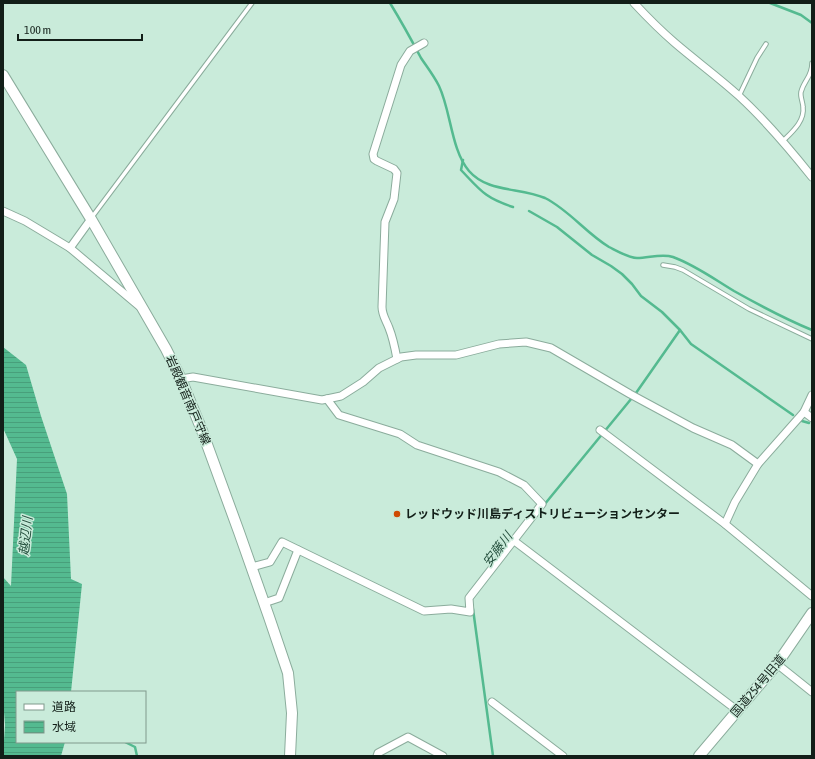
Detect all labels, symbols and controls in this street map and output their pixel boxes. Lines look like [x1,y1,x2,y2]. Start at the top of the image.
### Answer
scale bar [18,16,142,42]
text: 100 m [24,23,51,37]
street label: 岩殿観音南戸守線 [163,353,213,447]
place label: レッドウッド川島ディストリビューションセンター [405,507,680,521]
marker: レッドウッド川島ディストリビューションセンター [392,509,402,519]
water label: 越辺川 [16,514,35,556]
water label: 安藤川 [480,528,516,569]
street label: 国道254号旧道 [728,652,788,720]
legend [16,691,146,743]
text: 道路 [52,700,76,714]
text: 水域 [52,720,76,734]

